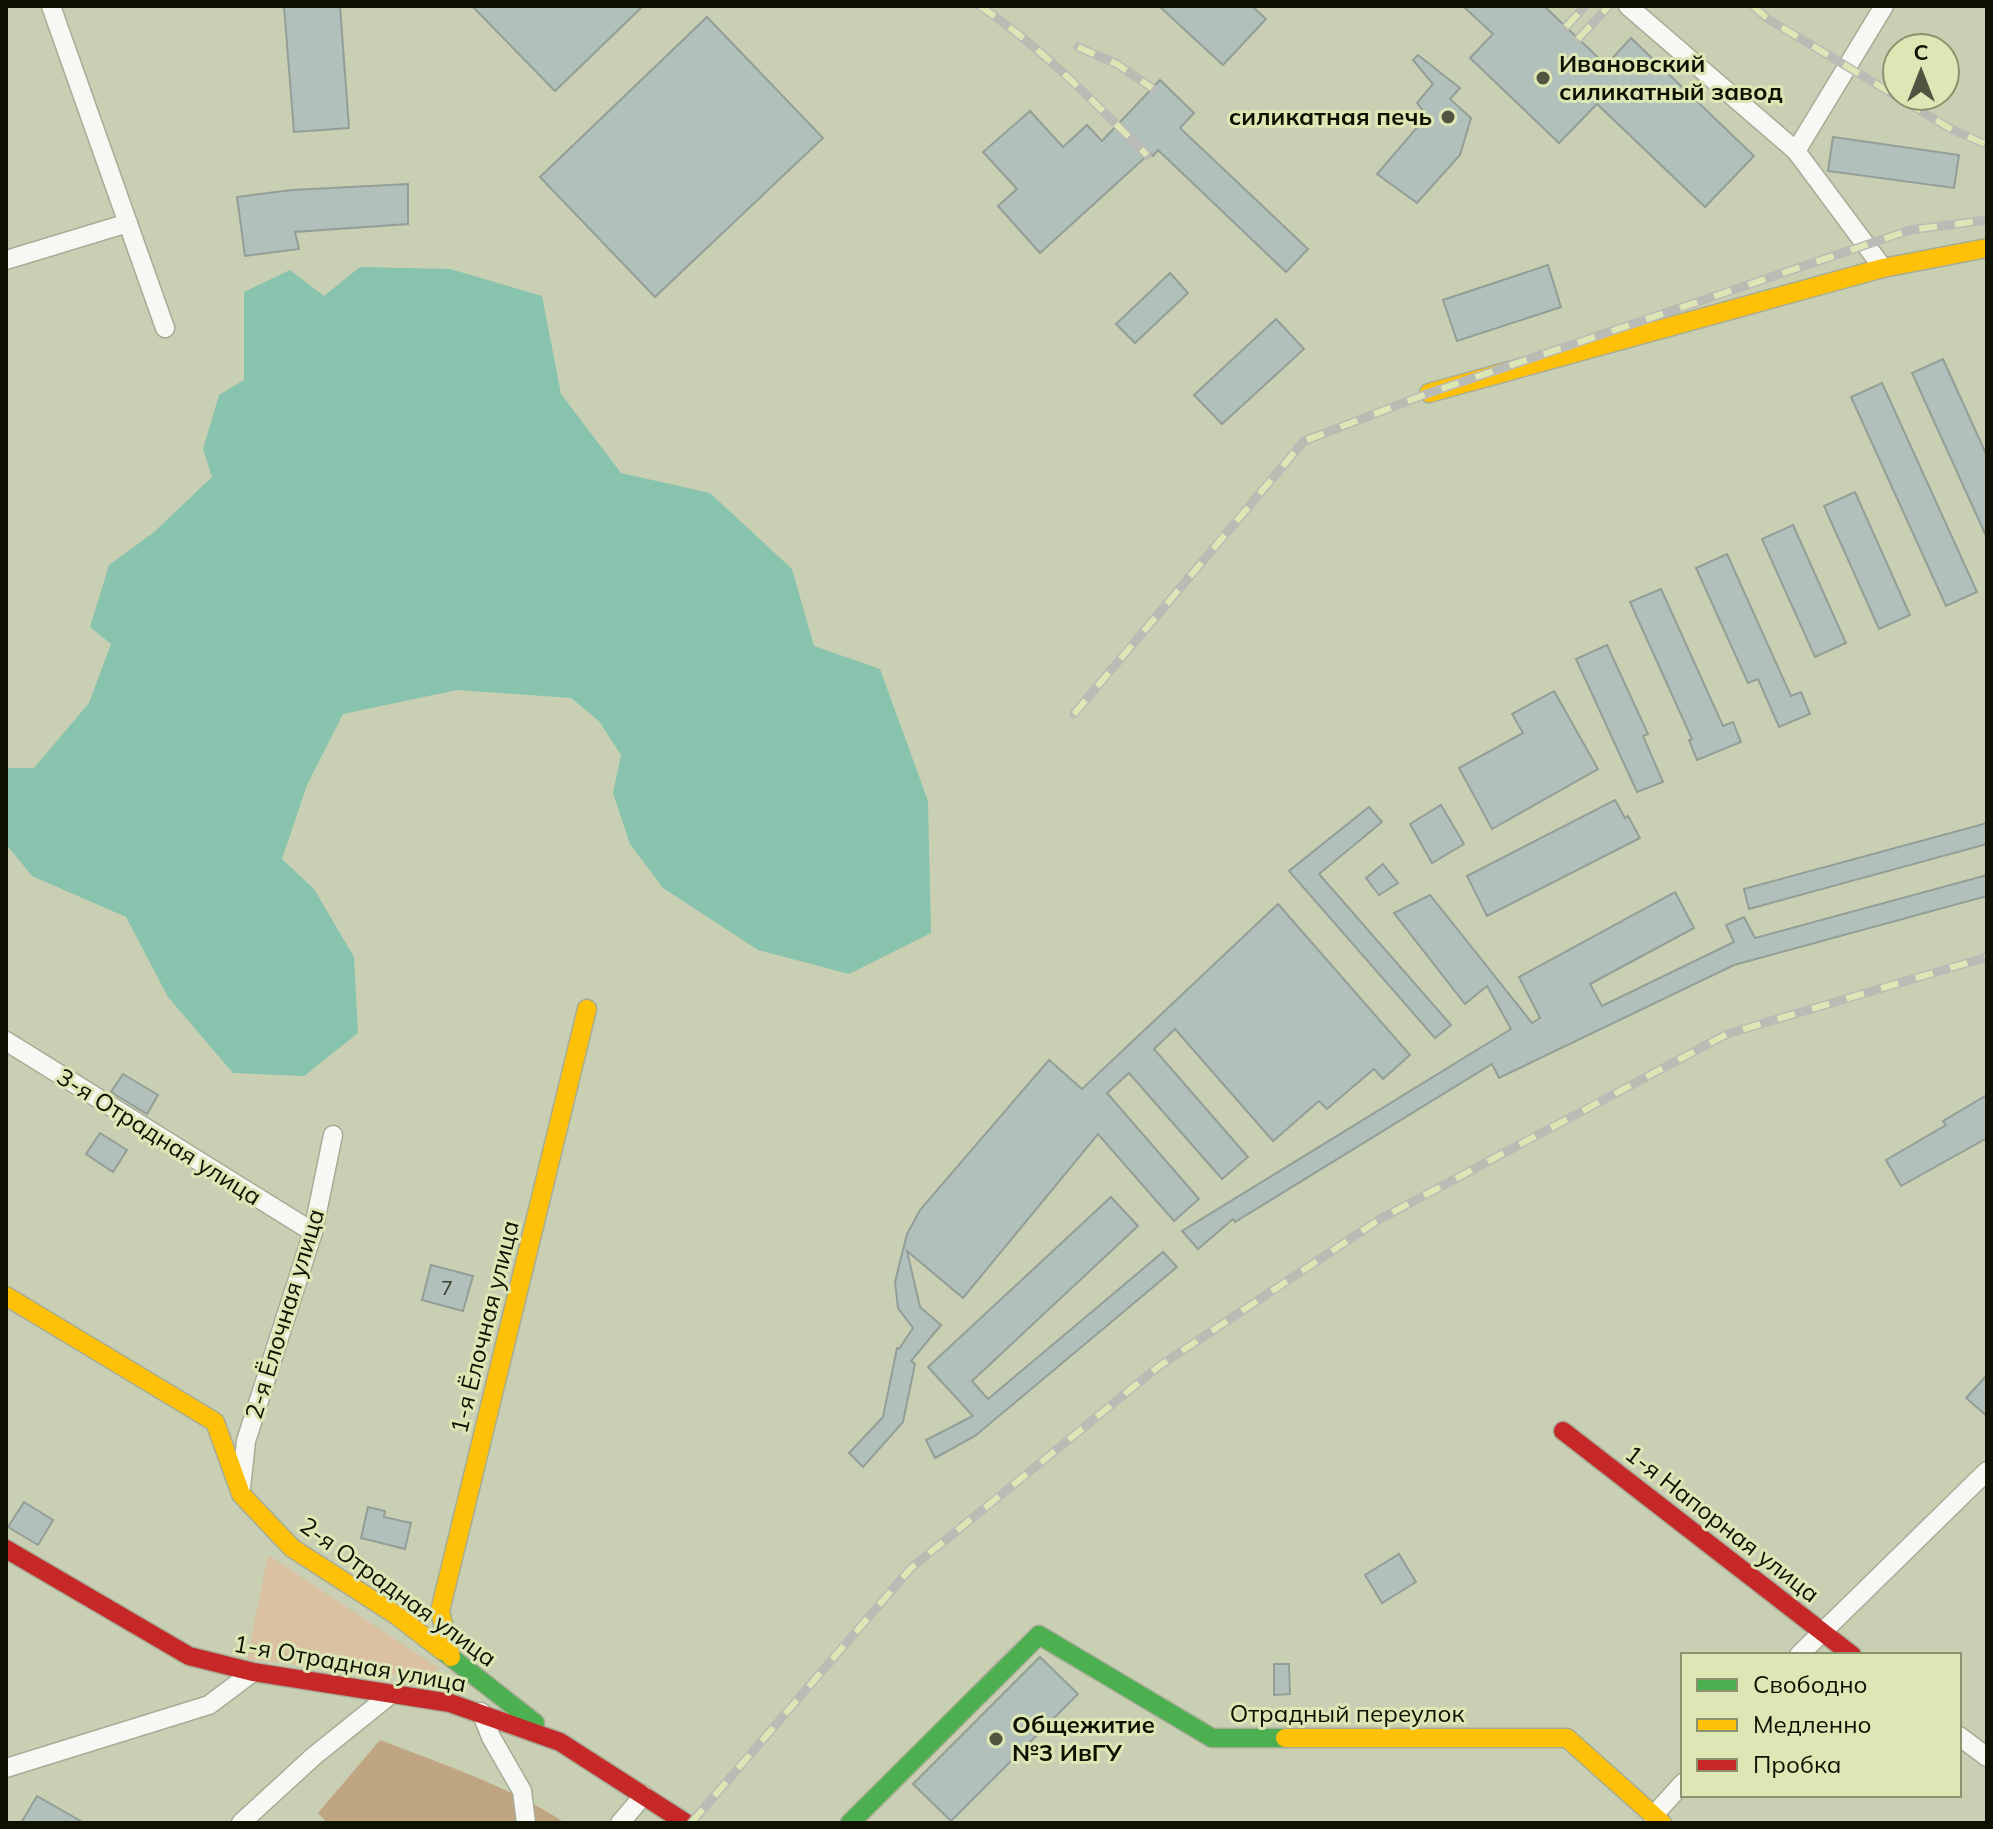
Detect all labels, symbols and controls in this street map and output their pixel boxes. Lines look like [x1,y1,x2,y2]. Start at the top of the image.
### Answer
north arrow [1881,32,1961,112]
text: С [1913,38,1929,66]
place label: Ивановский силикатный завод [1559,48,1783,106]
marker: Ивановский силикатный завод [1534,69,1552,87]
place label: силикатная печь [1229,101,1432,131]
marker: силикатная печь [1439,108,1457,126]
street label: 3-я Отрадная улица [52,1061,267,1211]
street label: 2-я Ёлочная улица [238,1205,330,1422]
street label: 1-я Ёлочная улица [443,1217,525,1436]
house number: 7 [441,1275,453,1300]
street label: 1-я Напорная улица [1619,1438,1826,1608]
street label: 2-я Отрадная улица [294,1510,503,1673]
street label: 1-я Отрадная улица [231,1628,469,1698]
legend [1681,1653,1961,1797]
text: Свободно [1753,1669,1868,1699]
street label: Отрадный переулок [1230,1698,1464,1728]
place label: Общежитие №3 ИвГУ [1012,1709,1155,1767]
text: Медленно [1753,1709,1872,1739]
marker: Общежитие №3 ИвГУ [987,1730,1005,1748]
text: Пробка [1753,1749,1841,1779]

